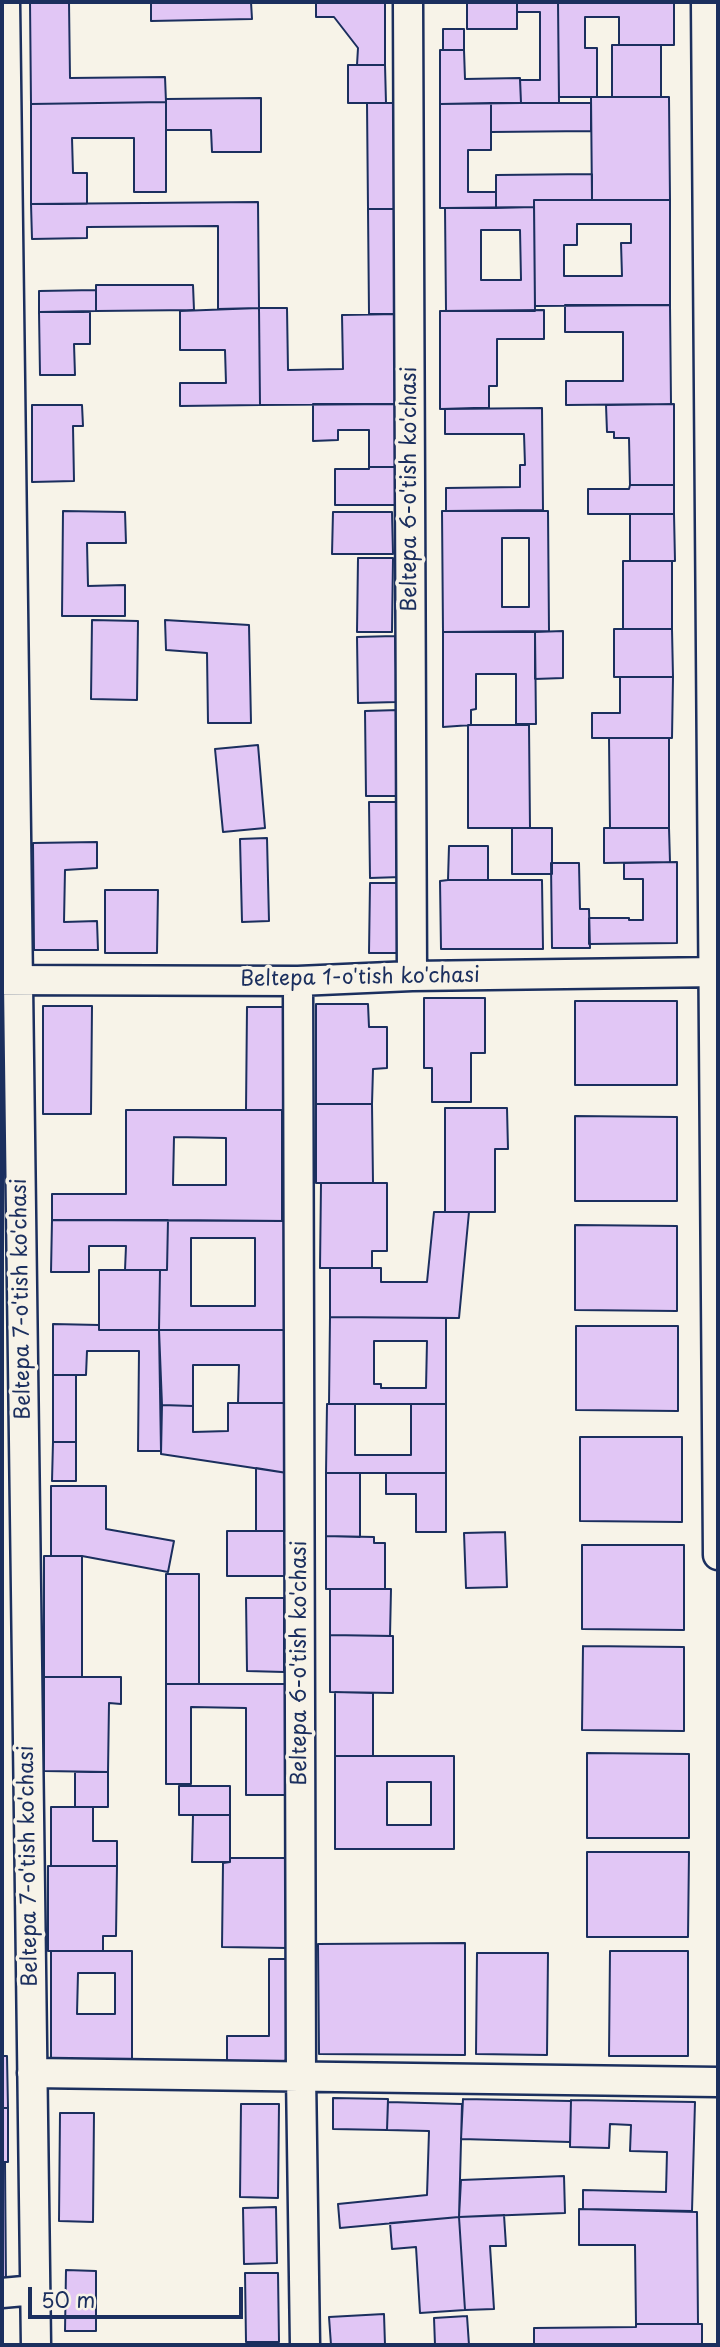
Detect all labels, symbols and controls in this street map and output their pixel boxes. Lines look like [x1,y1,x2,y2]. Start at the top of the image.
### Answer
street label: Beltepa 6-o'tish ko'chasi [397,366,423,612]
street label: Beltepa 1-o'tish ko'chasi [240,963,480,993]
street label: Beltepa 7-o'tish ko'chasi [7,1178,37,1420]
street label: Beltepa 6-o'tish ko'chasi [287,1540,313,1786]
street label: Beltepa 7-o'tish ko'chasi [14,1745,44,1987]
scale bar [32,2274,247,2318]
text: 50 m [41,2283,95,2315]

